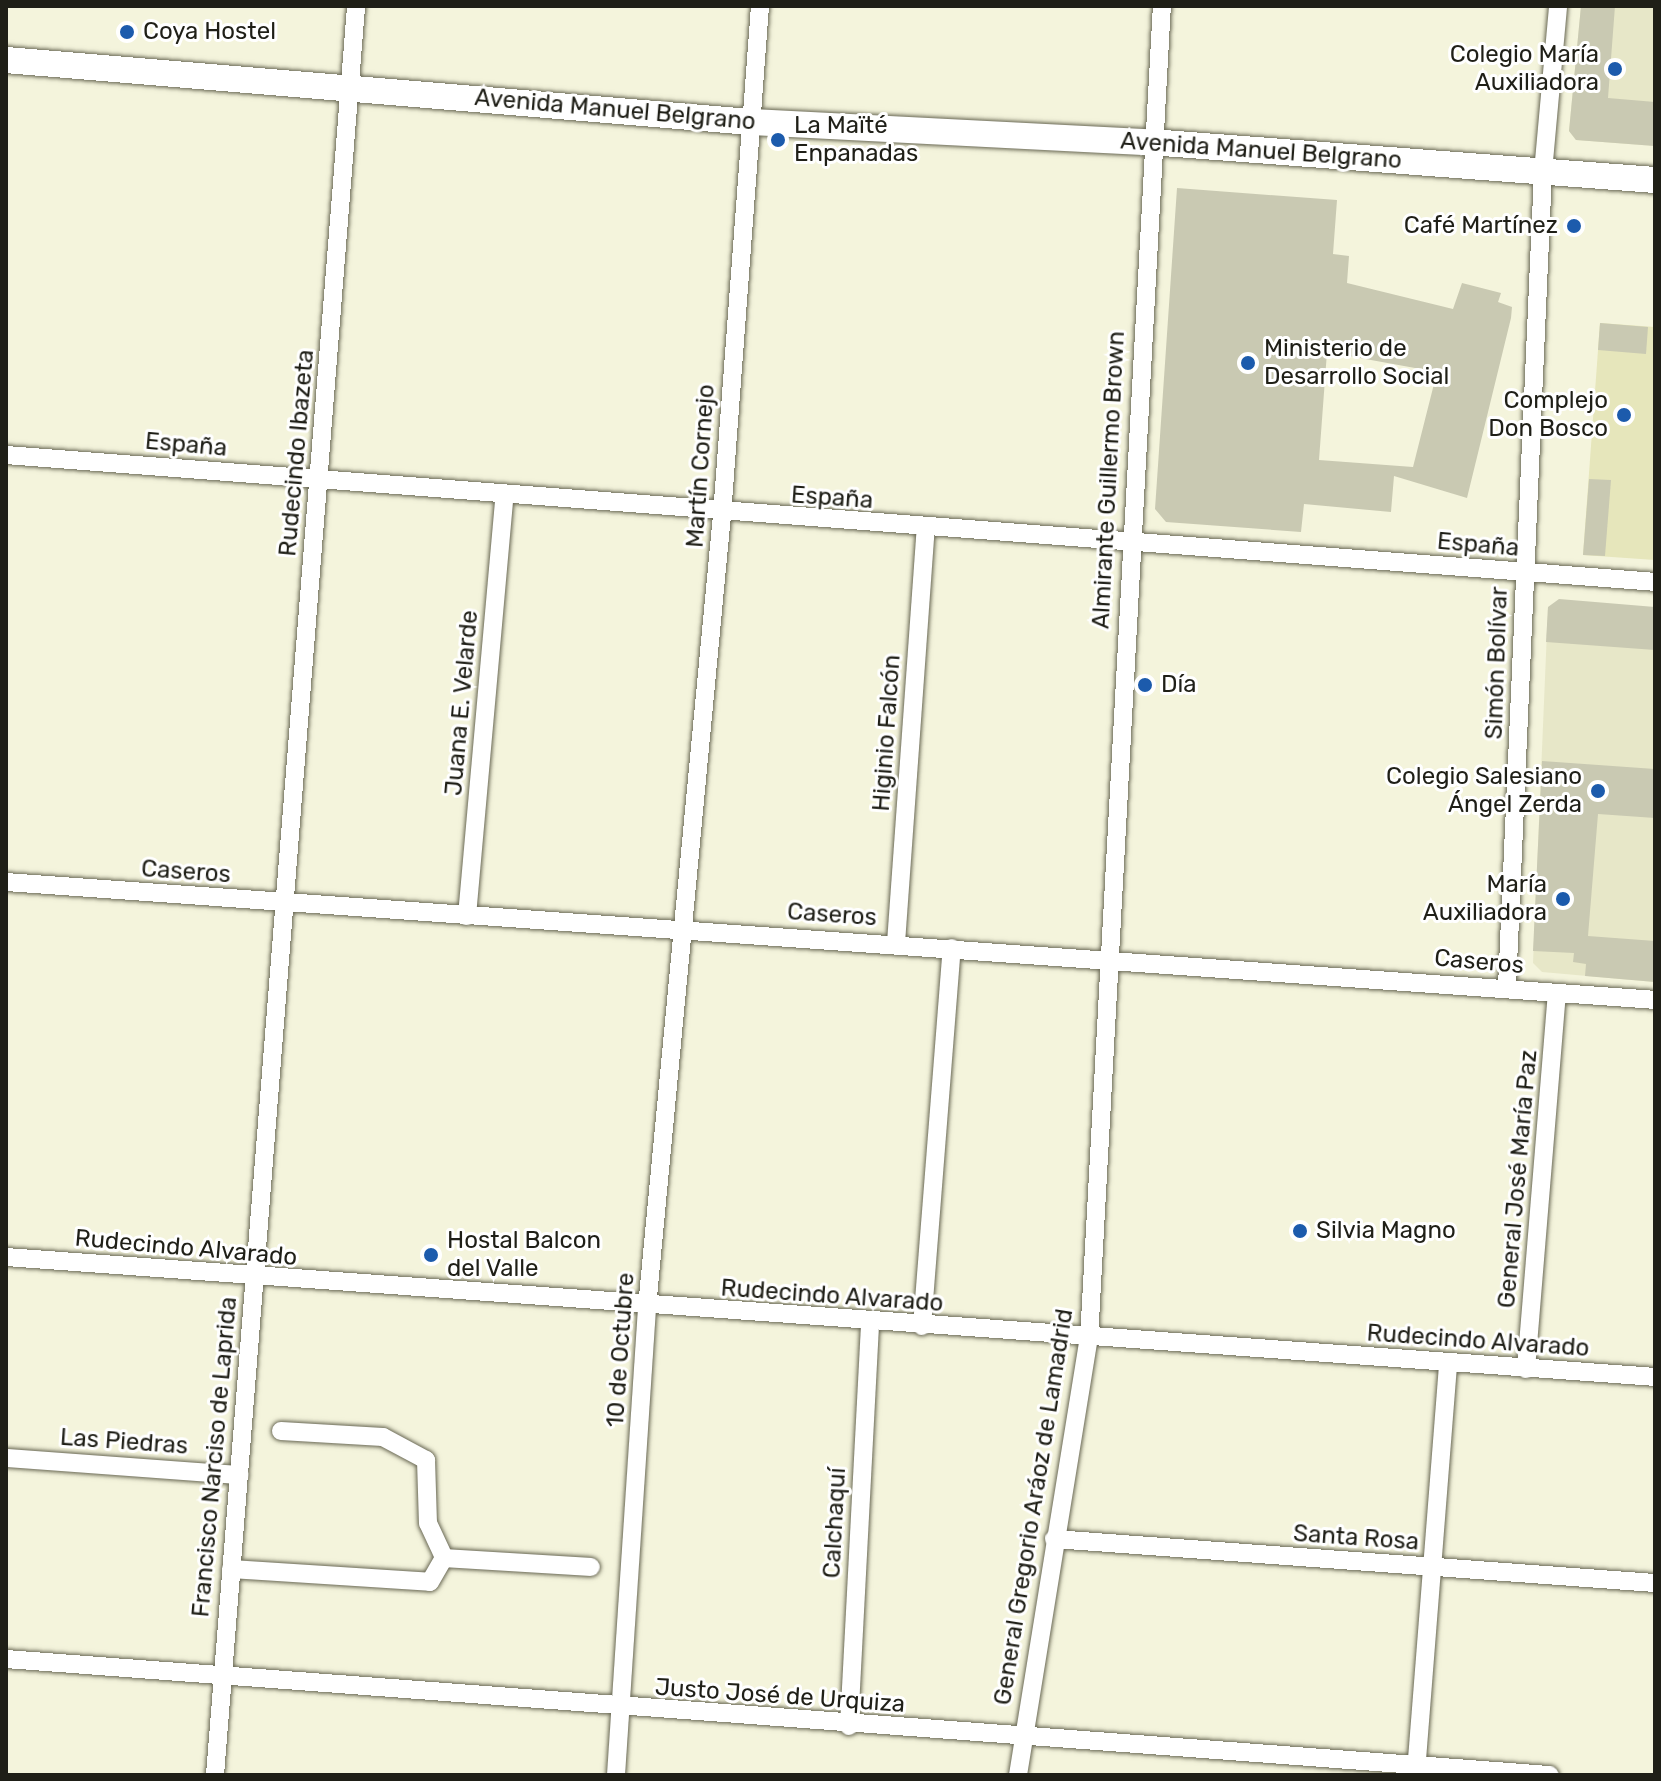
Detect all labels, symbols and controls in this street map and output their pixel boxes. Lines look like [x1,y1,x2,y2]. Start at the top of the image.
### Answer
place label: Coya Hostel [143,18,276,46]
marker: Coya Hostel [118,23,136,41]
place label: Colegio María Auxiliadora [1450,41,1599,97]
marker: Colegio María Auxiliadora [1606,60,1624,78]
street label: Avenida Manuel Belgrano [473,83,757,137]
place label: La Maïté Enpanadas [794,112,918,168]
street label: Avenida Manuel Belgrano [1119,127,1403,175]
marker: La Maïté Enpanadas [769,131,787,149]
place label: Café Martínez [1404,212,1558,240]
marker: Café Martínez [1565,217,1583,235]
street label: Almirante Guillermo Brown [1087,330,1131,630]
place label: Ministerio de Desarrollo Social [1264,335,1449,391]
street label: Rudecindo Ibazeta [274,348,320,558]
marker: Ministerio de Desarrollo Social [1239,354,1257,372]
street label: Martín Cornejo [681,383,721,549]
place label: Complejo Don Bosco [1488,387,1608,443]
marker: Complejo Don Bosco [1615,406,1633,424]
street label: España [144,427,228,463]
street label: España [790,481,874,515]
street label: España [1436,527,1520,563]
street label: Simón Bolívar [1480,586,1514,740]
street label: Juana E. Velarde [440,609,484,797]
street label: Higinio Falcón [867,654,907,812]
place label: Día [1161,671,1197,699]
marker: Día [1136,676,1154,694]
place label: Colegio Salesiano Ángel Zerda [1386,763,1582,819]
marker: Colegio Salesiano Ángel Zerda [1589,782,1607,800]
street label: Caseros [140,855,232,889]
place label: María Auxiliadora [1423,871,1547,927]
marker: María Auxiliadora [1554,890,1572,908]
street label: Caseros [786,898,878,932]
street label: Caseros [1433,944,1525,980]
street label: General José María Paz [1492,1049,1544,1309]
place label: Silvia Magno [1316,1217,1456,1245]
marker: Silvia Magno [1291,1222,1309,1240]
street label: Rudecindo Alvarado [73,1224,299,1272]
place label: Hostal Balcon del Valle [447,1227,601,1283]
marker: Hostal Balcon del Valle [422,1246,440,1264]
street label: 10 de Octubre [601,1272,641,1428]
street label: Rudecindo Alvarado [719,1274,945,1318]
street label: Francisco Narciso de Laprida [187,1296,243,1618]
street label: General Gregorio Aráoz de Lamadrid [988,1307,1080,1707]
street label: Rudecindo Alvarado [1365,1319,1591,1363]
street label: Las Piedras [59,1423,189,1461]
street label: Calchaquí [818,1467,852,1579]
street label: Santa Rosa [1292,1519,1420,1557]
street label: Justo José de Urquiza [654,1673,906,1719]

